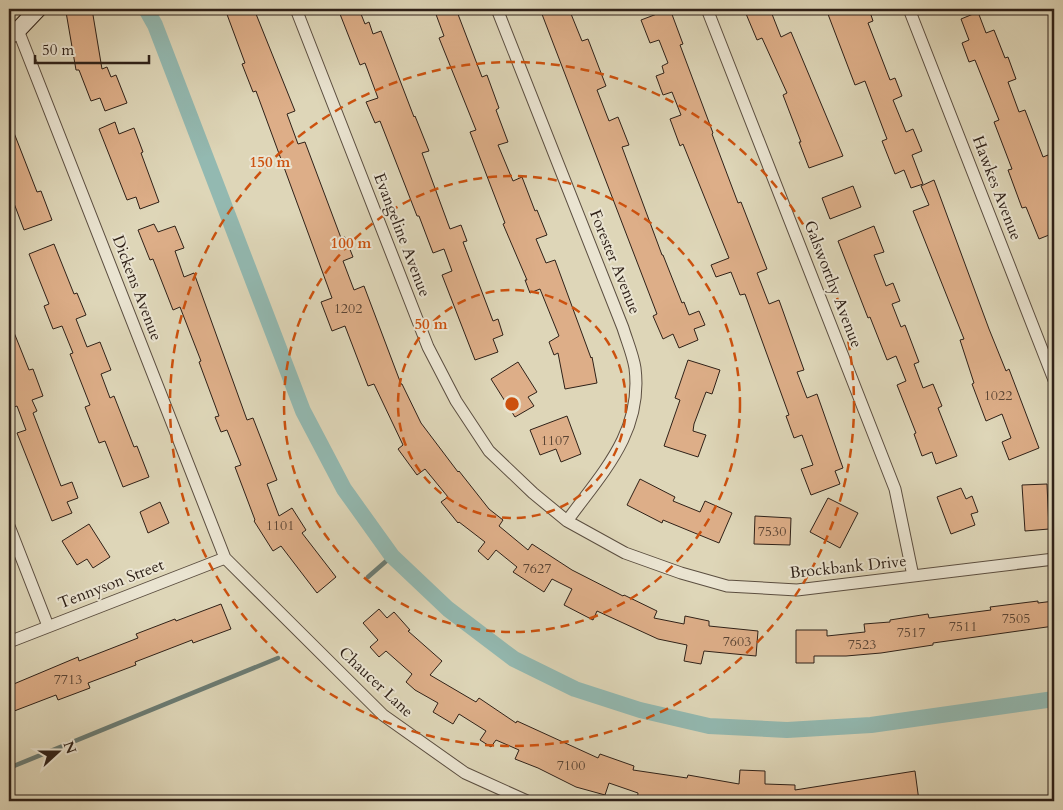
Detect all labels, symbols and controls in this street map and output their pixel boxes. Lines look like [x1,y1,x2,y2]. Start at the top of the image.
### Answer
scale bar [35,32,149,64]
text: 50 m [42,40,74,60]
street label: Hawkes Avenue [967,132,1027,244]
text: 150 m [250,152,291,172]
street label: Evangeline Avenue [368,170,436,300]
street label: Forester Avenue [584,207,646,317]
street label: Galsworthy Avenue [799,217,867,351]
street label: Dickens Avenue [107,232,167,344]
text: 100 m [331,233,372,253]
house number: 1202 [334,299,362,318]
text: 50 m [414,314,448,334]
house number: 1022 [984,386,1012,405]
centre of rings [503,395,521,413]
house number: 1107 [541,431,569,450]
house number: 1101 [266,516,294,535]
house number: 7530 [758,522,786,541]
street label: Brockbank Drive [788,550,908,584]
street label: Tennyson Street [55,554,167,614]
house number: 7627 [523,559,551,578]
house number: 7505 [1002,609,1030,628]
house number: 7511 [949,617,977,636]
house number: 7517 [897,623,925,642]
house number: 7603 [723,632,751,651]
house number: 7523 [848,635,876,654]
street label: Chaucer Lane [334,642,418,722]
house number: 7713 [54,670,82,689]
north arrow [32,728,82,778]
text: N [59,738,81,757]
house number: 7100 [557,756,585,775]

